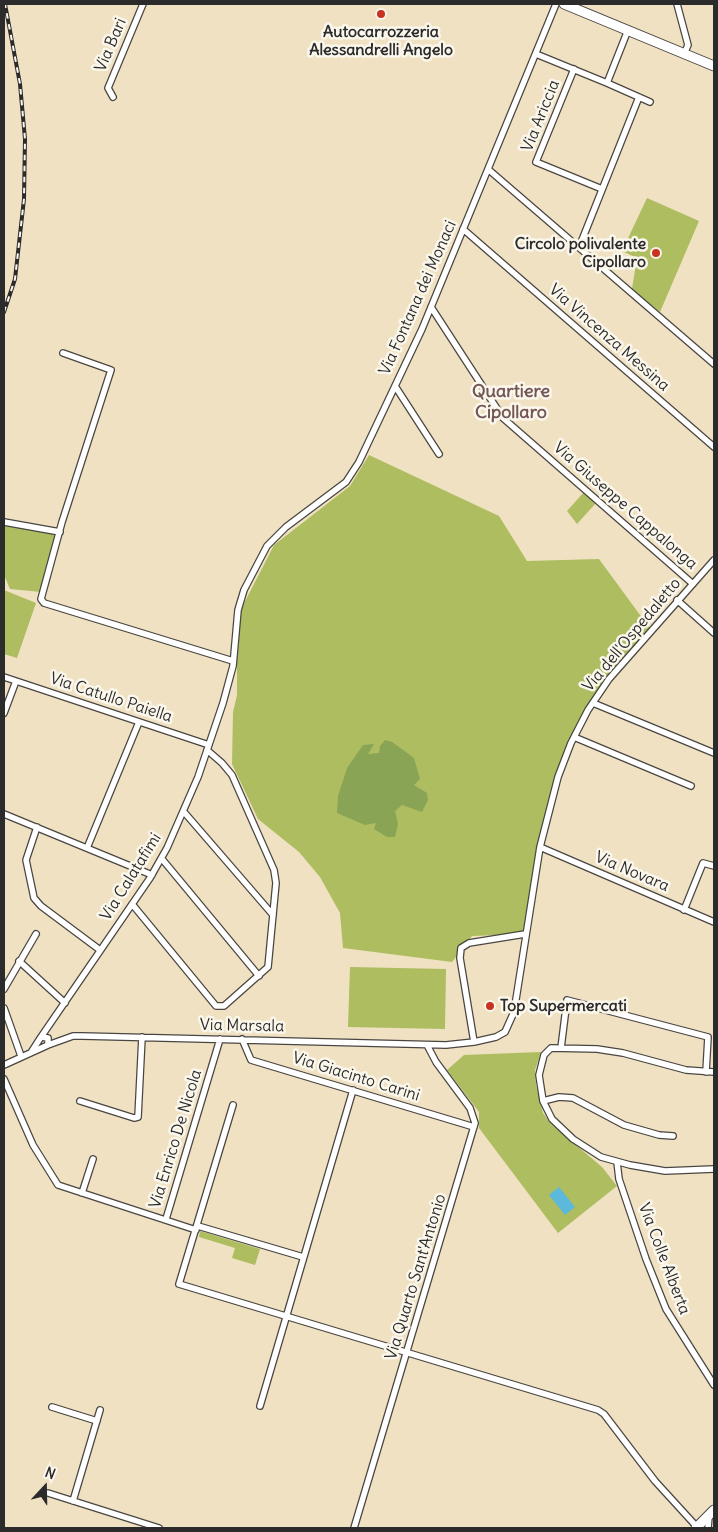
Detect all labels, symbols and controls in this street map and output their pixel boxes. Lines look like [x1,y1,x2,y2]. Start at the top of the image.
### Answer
marker: Autocarrozzeria Alessandrelli Angelo [375,8,387,20]
street label: Via Bari [91,15,131,75]
place label: Autocarrozzeria Alessandrelli Angelo [309,22,453,60]
street label: Via Ariccia [518,77,564,155]
street label: Via Fontana dei Monaci [375,218,461,378]
place label: Circolo polivalente Cipollaro [515,234,646,272]
marker: Circolo polivalente Cipollaro [650,247,662,259]
street label: Via Vincenza Messina [545,280,673,396]
district label: Quartiere Cipollaro [472,381,550,424]
street label: Via Giuseppe Cappalonga [549,438,701,574]
street label: Via dell'Ospedaletto [579,574,685,696]
street label: Via Catullo Paiella [47,669,175,727]
street label: Via Calatafimi [96,830,166,924]
street label: Via Novara [592,848,672,896]
place label: Top Supermercati [500,996,627,1016]
marker: Top Supermercati [484,1000,496,1012]
street label: Via Marsala [200,1016,284,1036]
street label: Via Giacinto Carini [290,1048,422,1106]
street label: Via Enrico De Nicola [146,1067,206,1211]
street label: Via Quarto Sant'Antonio [382,1192,450,1362]
street label: Via Colle Alberta [634,1201,694,1317]
north arrow [20,1462,70,1512]
text: N [43,1463,58,1483]

